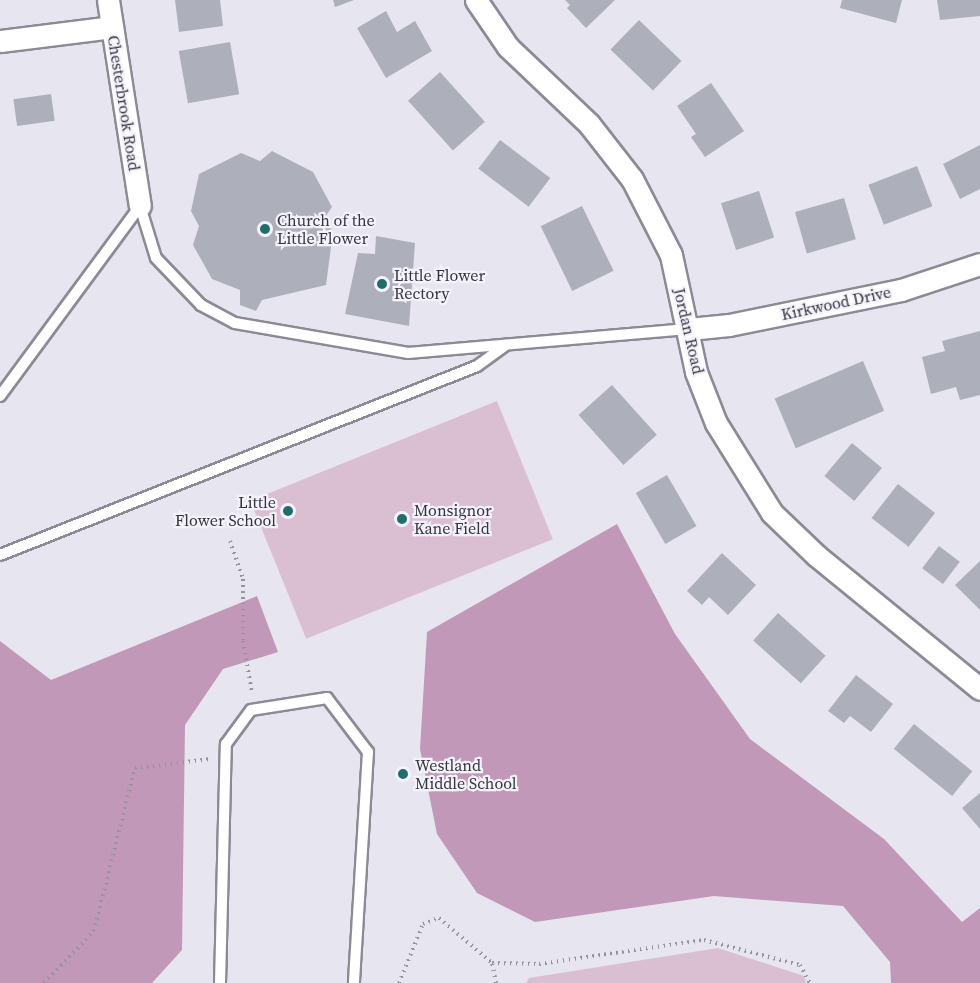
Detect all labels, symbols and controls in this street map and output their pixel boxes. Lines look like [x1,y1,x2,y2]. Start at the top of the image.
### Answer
street label: Chesterbrook Road [104,34,144,172]
place label: Church of the Little Flower [277,210,375,248]
marker: Church of the Little Flower [258,222,272,236]
place label: Little Flower Rectory [394,265,485,303]
marker: Little Flower Rectory [375,277,389,291]
street label: Kirkwood Drive [779,282,893,324]
street label: Jordan Road [670,286,708,376]
place label: Little Flower School [175,492,276,530]
place label: Monsignor Kane Field [414,500,492,538]
marker: Little Flower School [281,504,295,518]
marker: Monsignor Kane Field [395,512,409,526]
place label: Westland Middle School [415,755,517,793]
marker: Westland Middle School [396,767,410,781]

